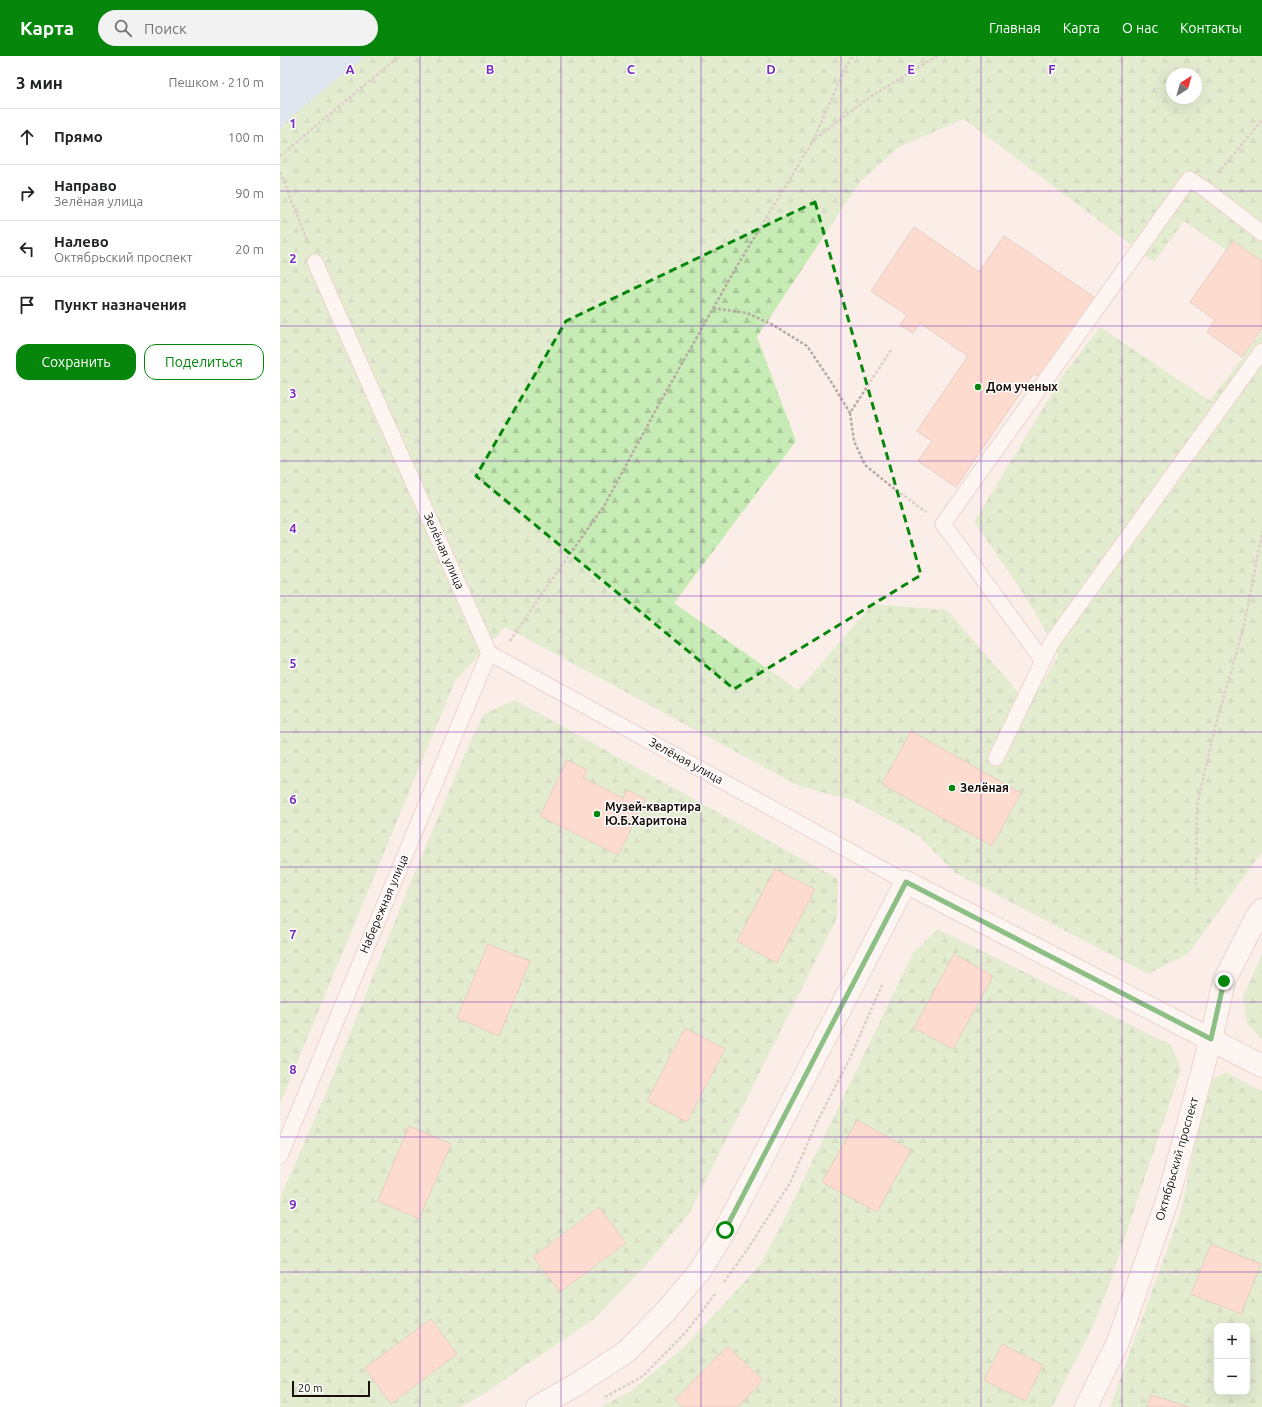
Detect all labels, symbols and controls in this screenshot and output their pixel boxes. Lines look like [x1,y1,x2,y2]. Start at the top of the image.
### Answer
search box [98,10,378,46]
text: Карта [20,17,74,39]
icon: search [112,17,134,39]
text: Поиск [144,20,187,37]
text: Главная [989,20,1041,36]
text: Карта [1063,20,1100,36]
text: О нас [1122,20,1158,36]
text: Контакты [1180,20,1242,36]
text: A [345,62,355,76]
text: B [486,62,495,76]
text: C [627,62,636,76]
text: D [766,62,776,76]
text: E [907,62,915,76]
text: F [1048,62,1056,76]
north arrow [1166,68,1202,104]
text: 3 мин [16,73,63,92]
text: Пешком · 210 m [168,75,264,89]
text: 1 [289,116,297,130]
icon: ahead [16,126,38,148]
text: Прямо [54,128,103,145]
text: 100 m [228,130,264,144]
text: Направо [54,177,117,194]
icon: right [16,182,38,204]
text: 90 m [235,186,264,200]
text: Зелёная улица [54,194,143,208]
text: Налево [54,233,109,250]
icon: left [16,238,38,260]
text: 20 m [235,242,264,256]
text: Октябрьский проспект [54,250,192,264]
text: 2 [289,251,297,265]
icon: arrive [16,294,38,316]
text: Пункт назначения [54,296,187,313]
button: Сохранить [16,344,136,380]
button: Поделиться [144,344,264,380]
place label: Дом ученых [986,380,1058,393]
marker: Дом ученых [973,382,983,392]
text: 3 [289,386,297,400]
street label: Зелёная улица [422,511,467,591]
text: 4 [289,521,297,535]
text: 5 [289,656,297,670]
street label: Зелёная улица [647,735,725,786]
place label: Зелёная [960,781,1009,794]
marker: Зелёная [947,783,957,793]
text: 6 [289,792,297,806]
place label: Музей-квартира Ю.Б.Харитона [605,800,701,827]
marker: Музей-квартира Ю.Б.Харитона [592,809,602,819]
street label: Набережная улица [357,853,410,955]
text: 7 [289,927,297,941]
route end [1215,972,1233,990]
text: 8 [289,1062,297,1076]
street label: Октябрьский проспект [1153,1095,1201,1222]
text: 9 [289,1197,297,1211]
route start [716,1221,734,1239]
map controls [1214,1323,1250,1395]
button: + [1214,1323,1250,1359]
button: − [1214,1359,1250,1395]
scale bar [292,1379,370,1398]
text: 20 m [298,1382,322,1394]

